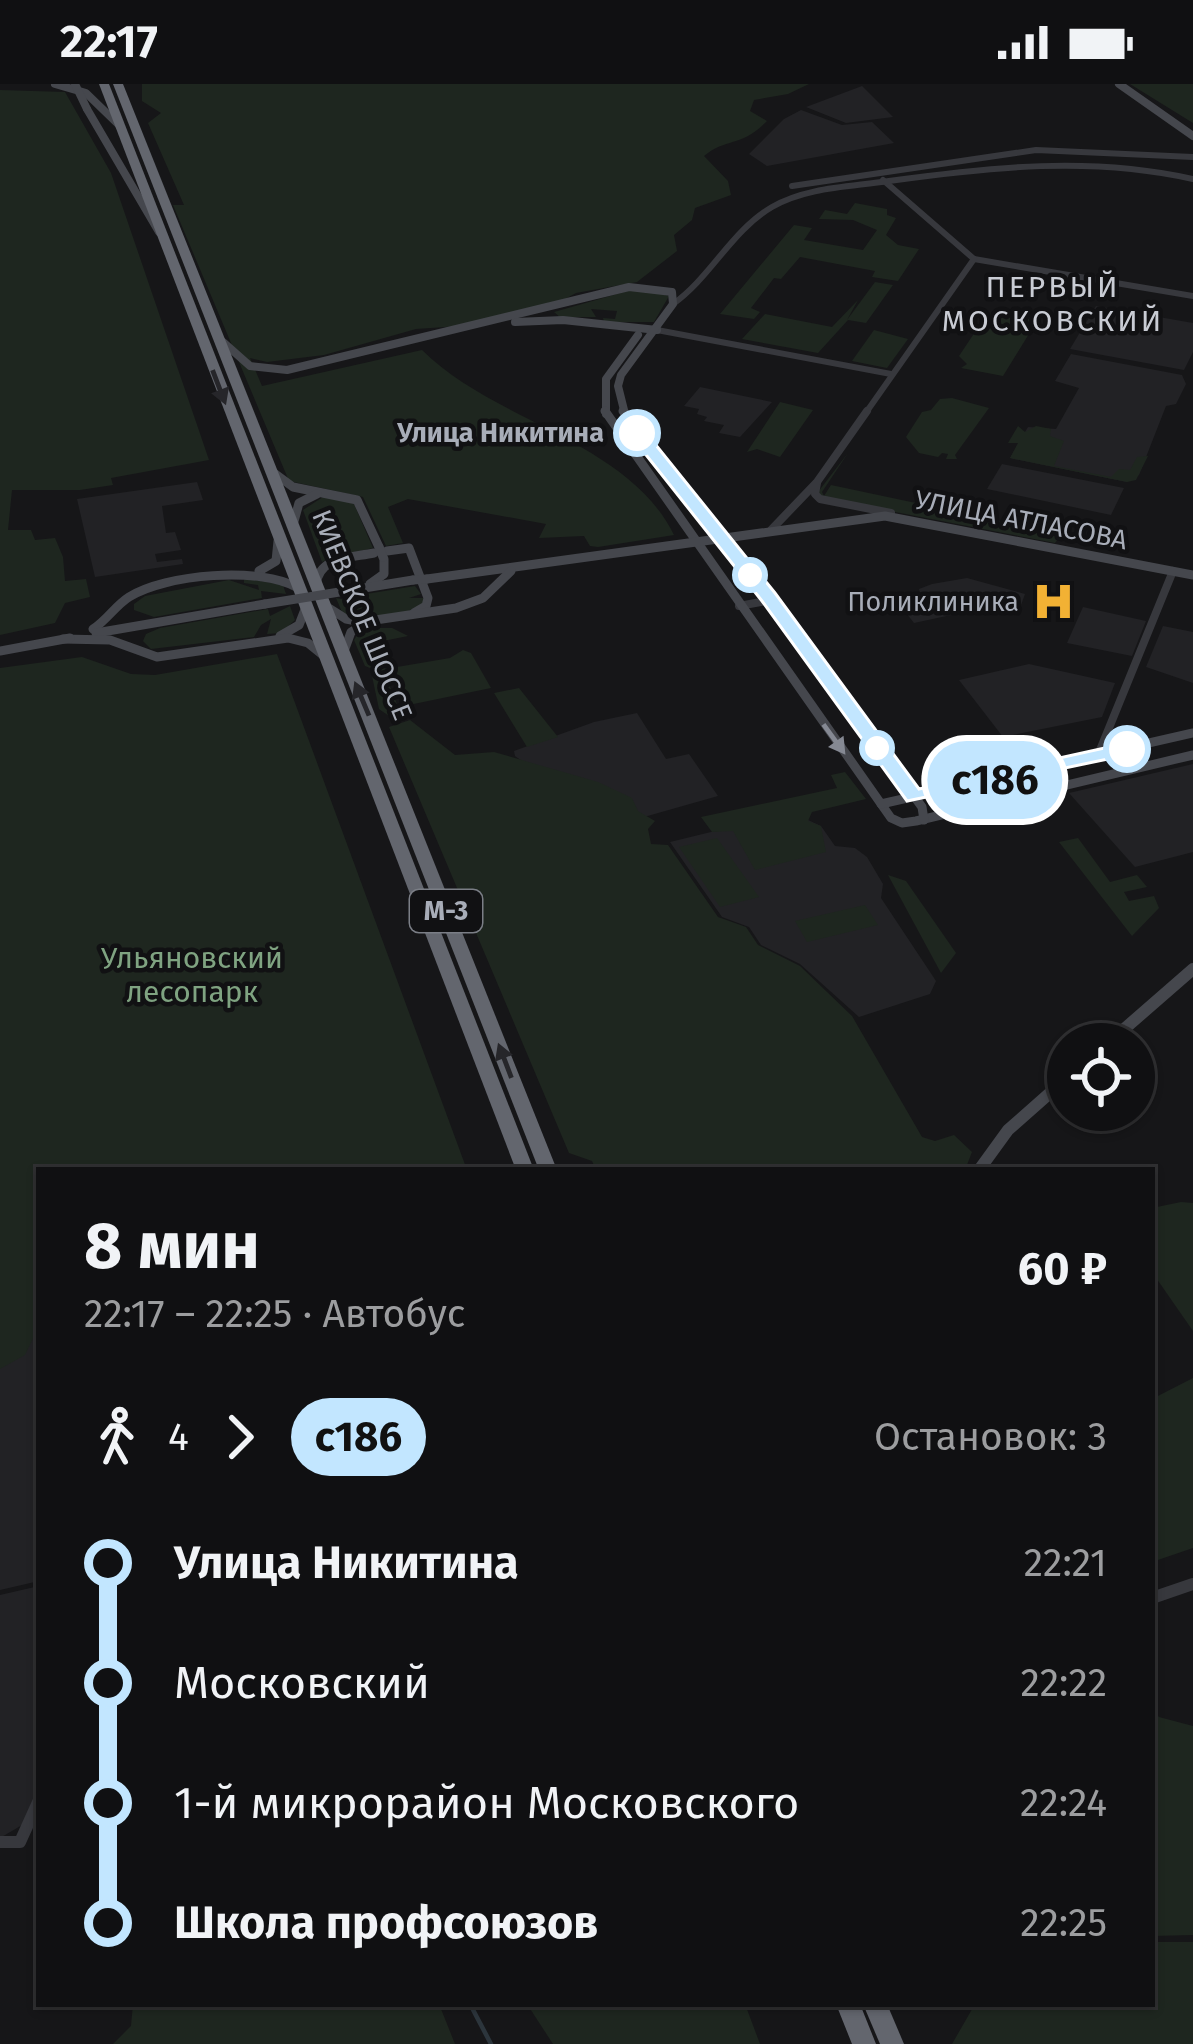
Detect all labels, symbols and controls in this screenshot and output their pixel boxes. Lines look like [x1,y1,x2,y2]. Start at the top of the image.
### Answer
text: 22:17 [60,15,158,69]
district label: ПЕРВЫЙ МОСКОВСКИЙ [942,269,1164,339]
one-way arrow [210,369,229,405]
marker: Улица Никитина [615,411,659,455]
place label: Улица Никитина [396,417,604,449]
street label: УЛИЦА АТЛАСОВА [912,484,1130,556]
street label: КИЕВСКОЕ ШОССЕ [305,505,419,725]
unlabelled marker [734,559,766,591]
hospital icon: Поликлиника [1030,579,1076,625]
place label: Поликлиника [847,586,1019,618]
one-way arrow [351,681,371,716]
one-way arrow [822,723,846,755]
unlabelled marker [1105,727,1149,771]
unlabelled marker [861,732,893,764]
line badge: с186 [911,741,1079,819]
text: с186 [951,755,1039,805]
road number: М-3 [410,890,482,932]
park label: Ульяновский лесопарк [101,940,283,1010]
map controls [1047,1023,1155,1131]
button: locate [1047,1023,1155,1131]
one-way arrow [495,1043,514,1079]
text: 8 мин [84,1206,260,1285]
text: 60 ₽ [1018,1242,1107,1296]
text: 22:17 – 22:25 · Автобус [84,1291,465,1337]
icon: walk [84,1404,150,1470]
icon: forward [207,1404,273,1470]
text: с186 [315,1412,402,1462]
text: 4 [168,1414,189,1460]
text: Остановок: 3 [874,1414,1107,1460]
text: Улица Никитина [174,1536,519,1590]
text: 22:21 [1024,1540,1107,1586]
text: Московский [174,1656,430,1710]
text: 22:22 [1020,1660,1107,1706]
text: 1-й микрорайон Московского [174,1776,799,1830]
text: 22:24 [1020,1780,1107,1826]
text: Школа профсоюзов [174,1896,598,1950]
text: 22:25 [1020,1900,1107,1946]

